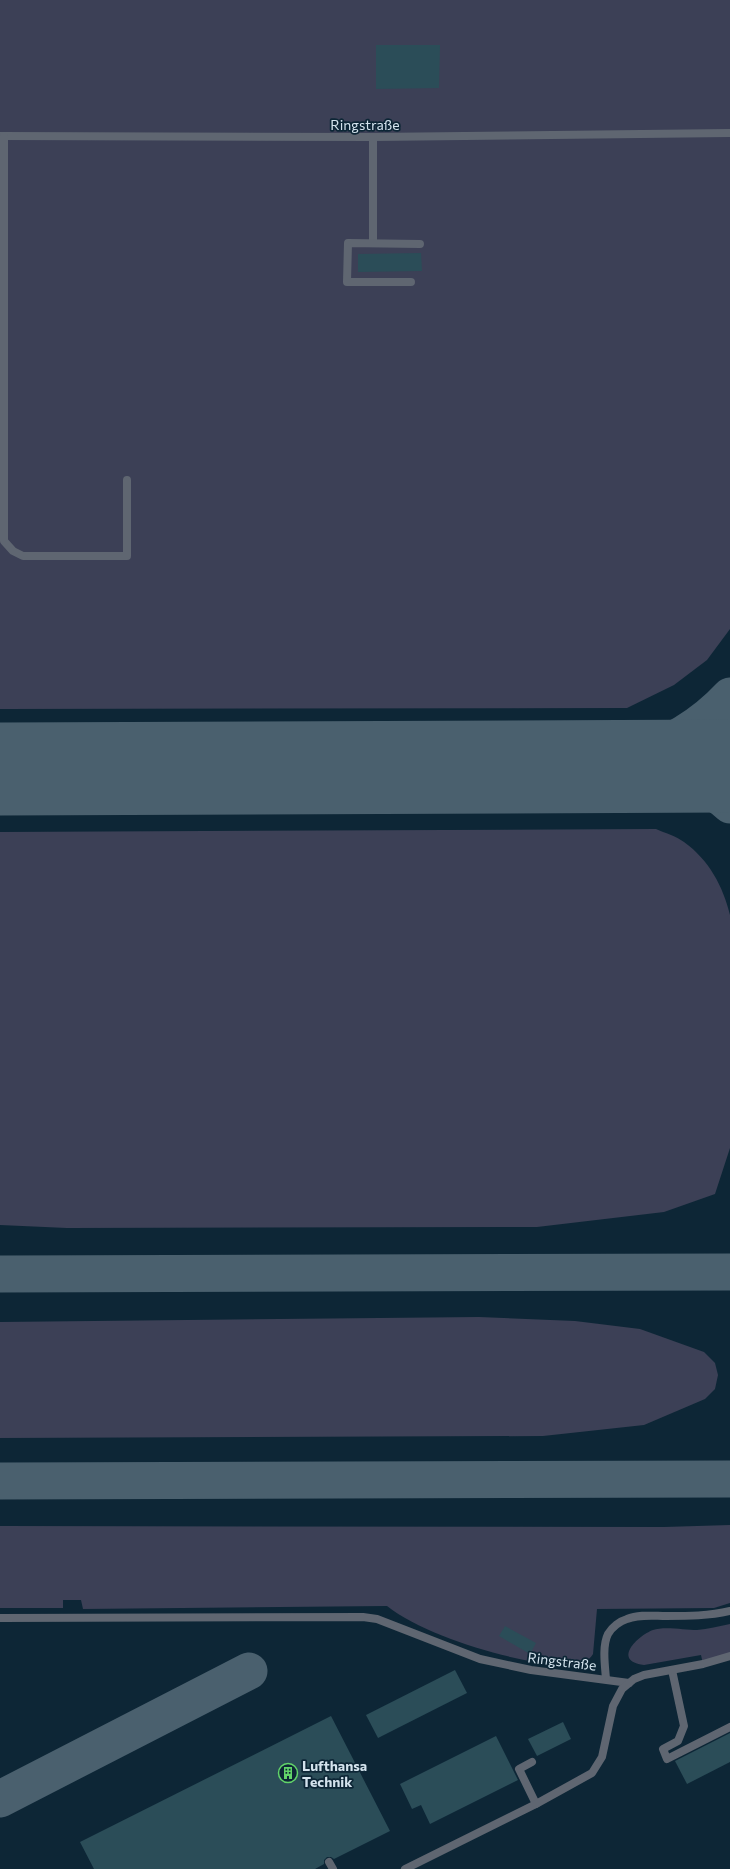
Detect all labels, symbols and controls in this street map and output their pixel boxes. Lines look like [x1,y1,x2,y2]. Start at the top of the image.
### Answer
street label: Ringstraße [330,116,400,133]
street label: Ringstraße [527,1648,597,1674]
place label: Lufthansa Technik [302,1757,367,1790]
building icon: Lufthansa Technik [277,1762,299,1784]

